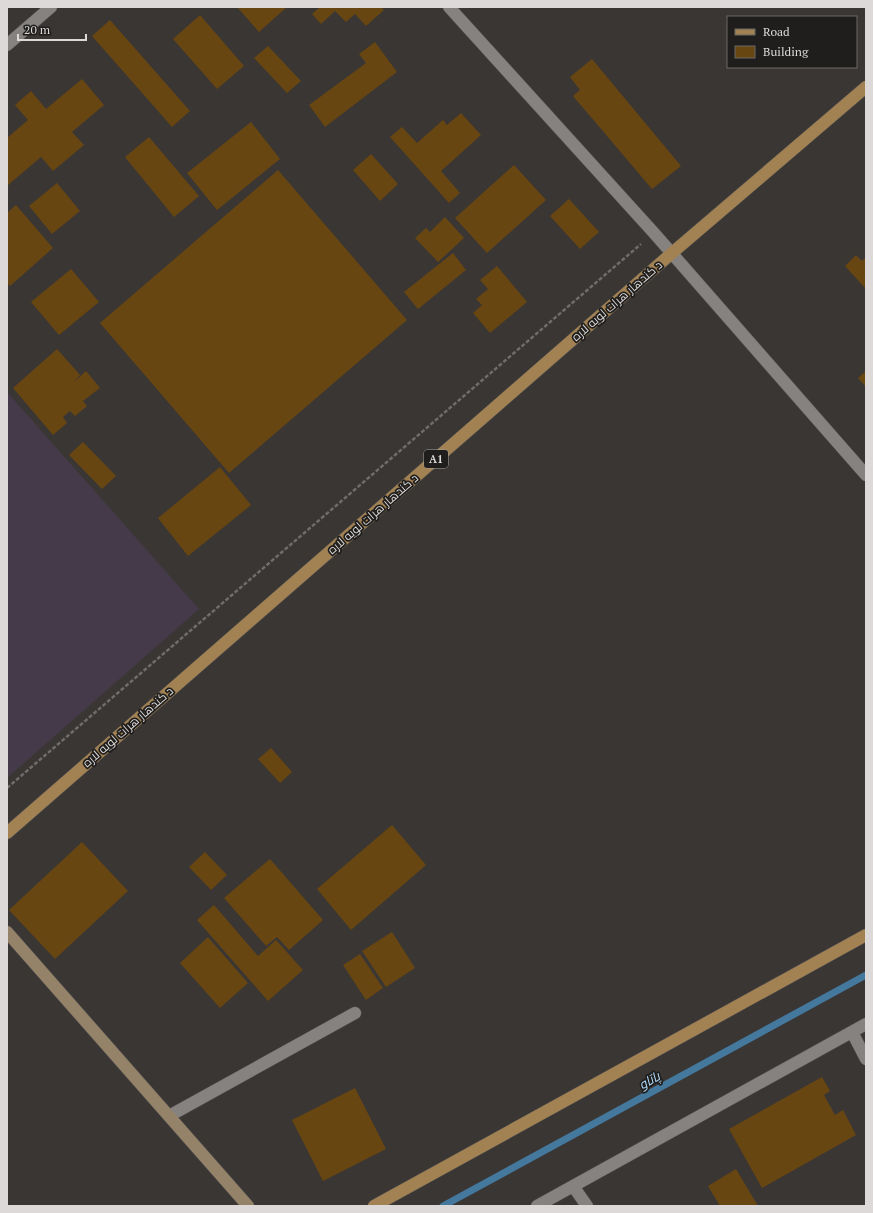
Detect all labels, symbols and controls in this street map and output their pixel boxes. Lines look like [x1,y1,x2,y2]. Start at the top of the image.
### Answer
scale bar [18,16,86,42]
legend [727,16,857,68]
text: 20 m [24,22,51,37]
text: Road [763,24,790,39]
text: Building [763,44,809,59]
street label: د کندهار هرات لویه لاره [568,257,665,344]
road number: A1 [424,450,448,468]
street label: د کندهار هرات لویه لاره [324,470,421,557]
street label: د کندهار هرات لویه لاره [79,683,176,770]
water label: پاتاو [635,1066,664,1093]

